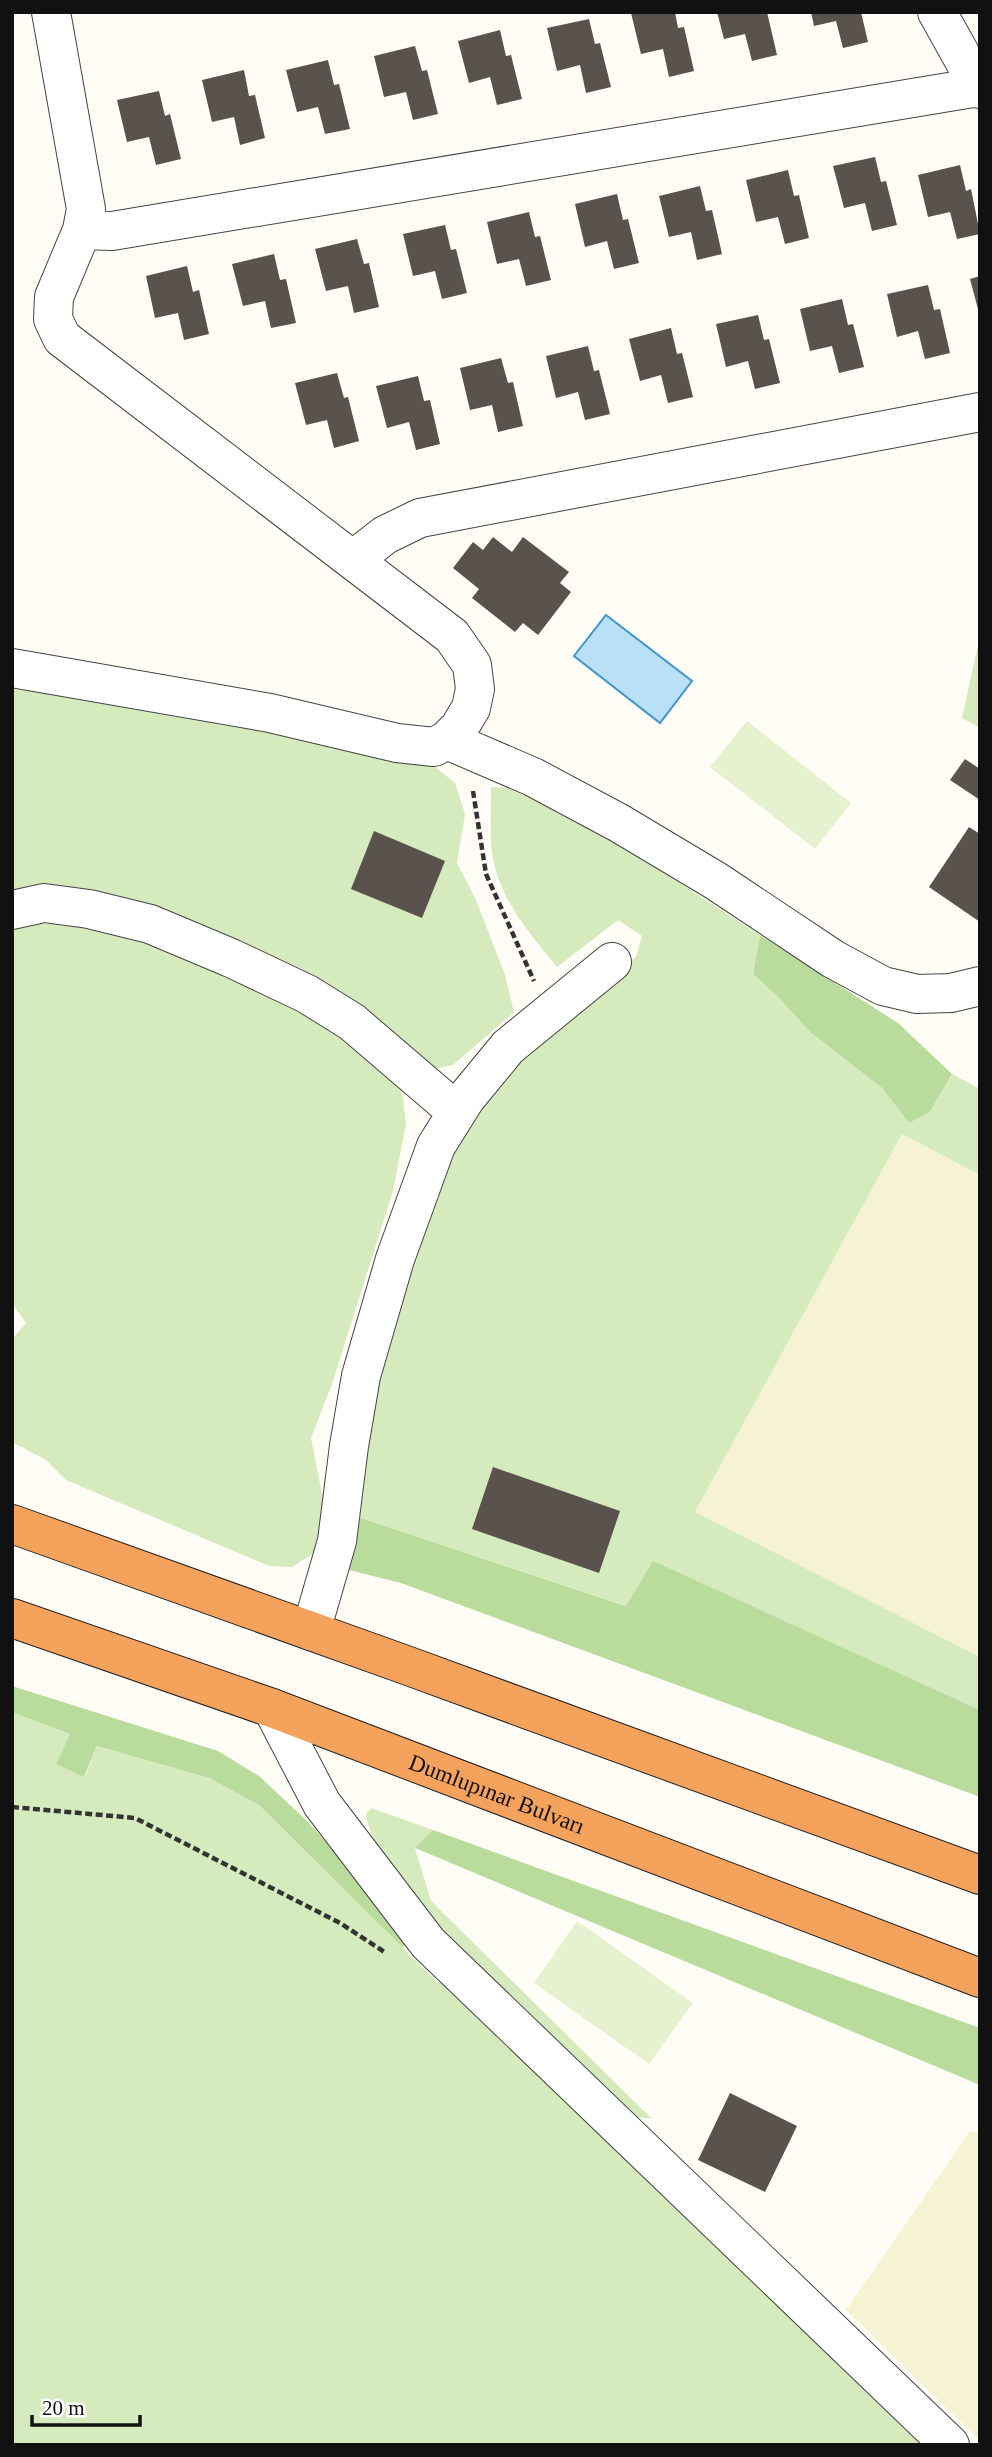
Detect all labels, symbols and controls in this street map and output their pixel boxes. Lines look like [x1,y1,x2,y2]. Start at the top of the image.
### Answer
street label: Dumlupınar Bulvarı [406,1749,588,1839]
scale bar [32,2384,140,2428]
text: 20 m [42,2396,85,2420]

